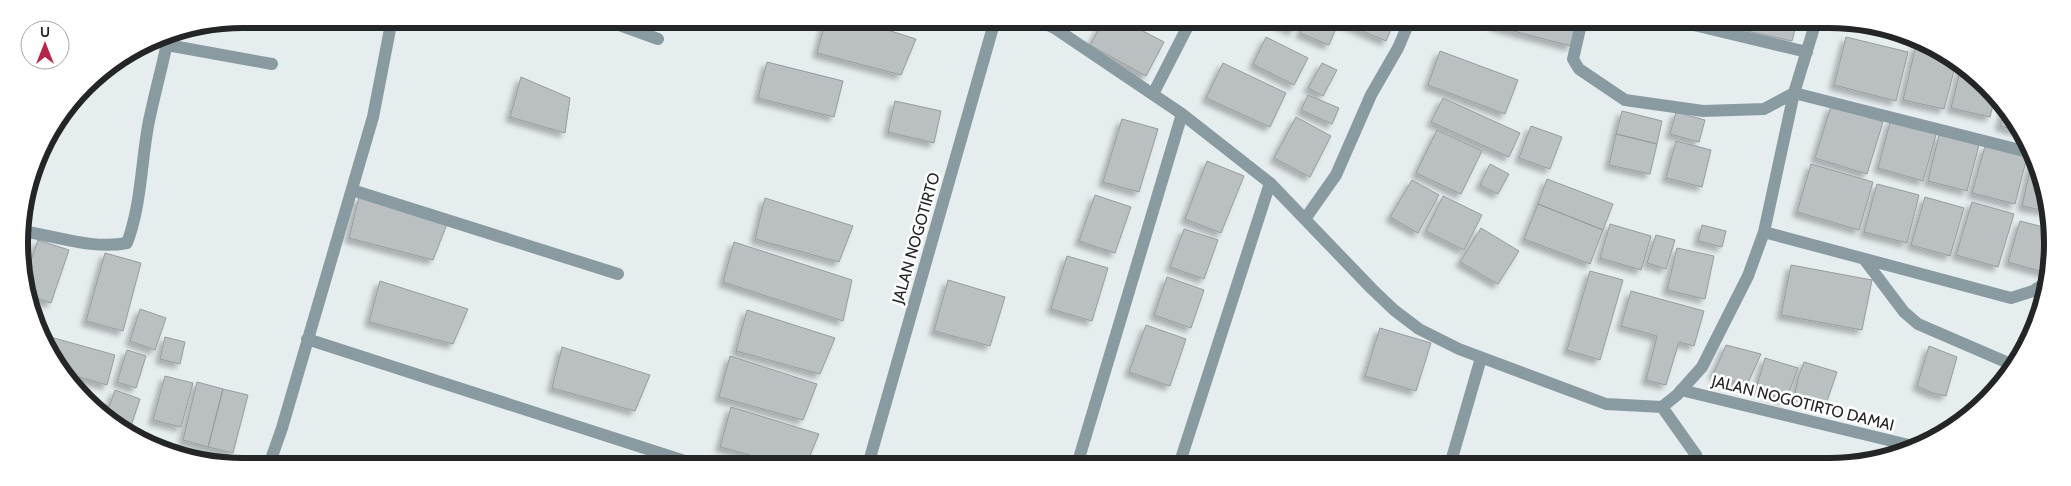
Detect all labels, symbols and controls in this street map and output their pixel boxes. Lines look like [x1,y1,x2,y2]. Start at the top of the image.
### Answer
north arrow [20,20,70,70]
text: U [40,23,50,41]
street label: JALAN NOGOTIRTO [888,170,944,307]
street label: JALAN NOGOTIRTO DAMAI [1709,371,1896,435]

